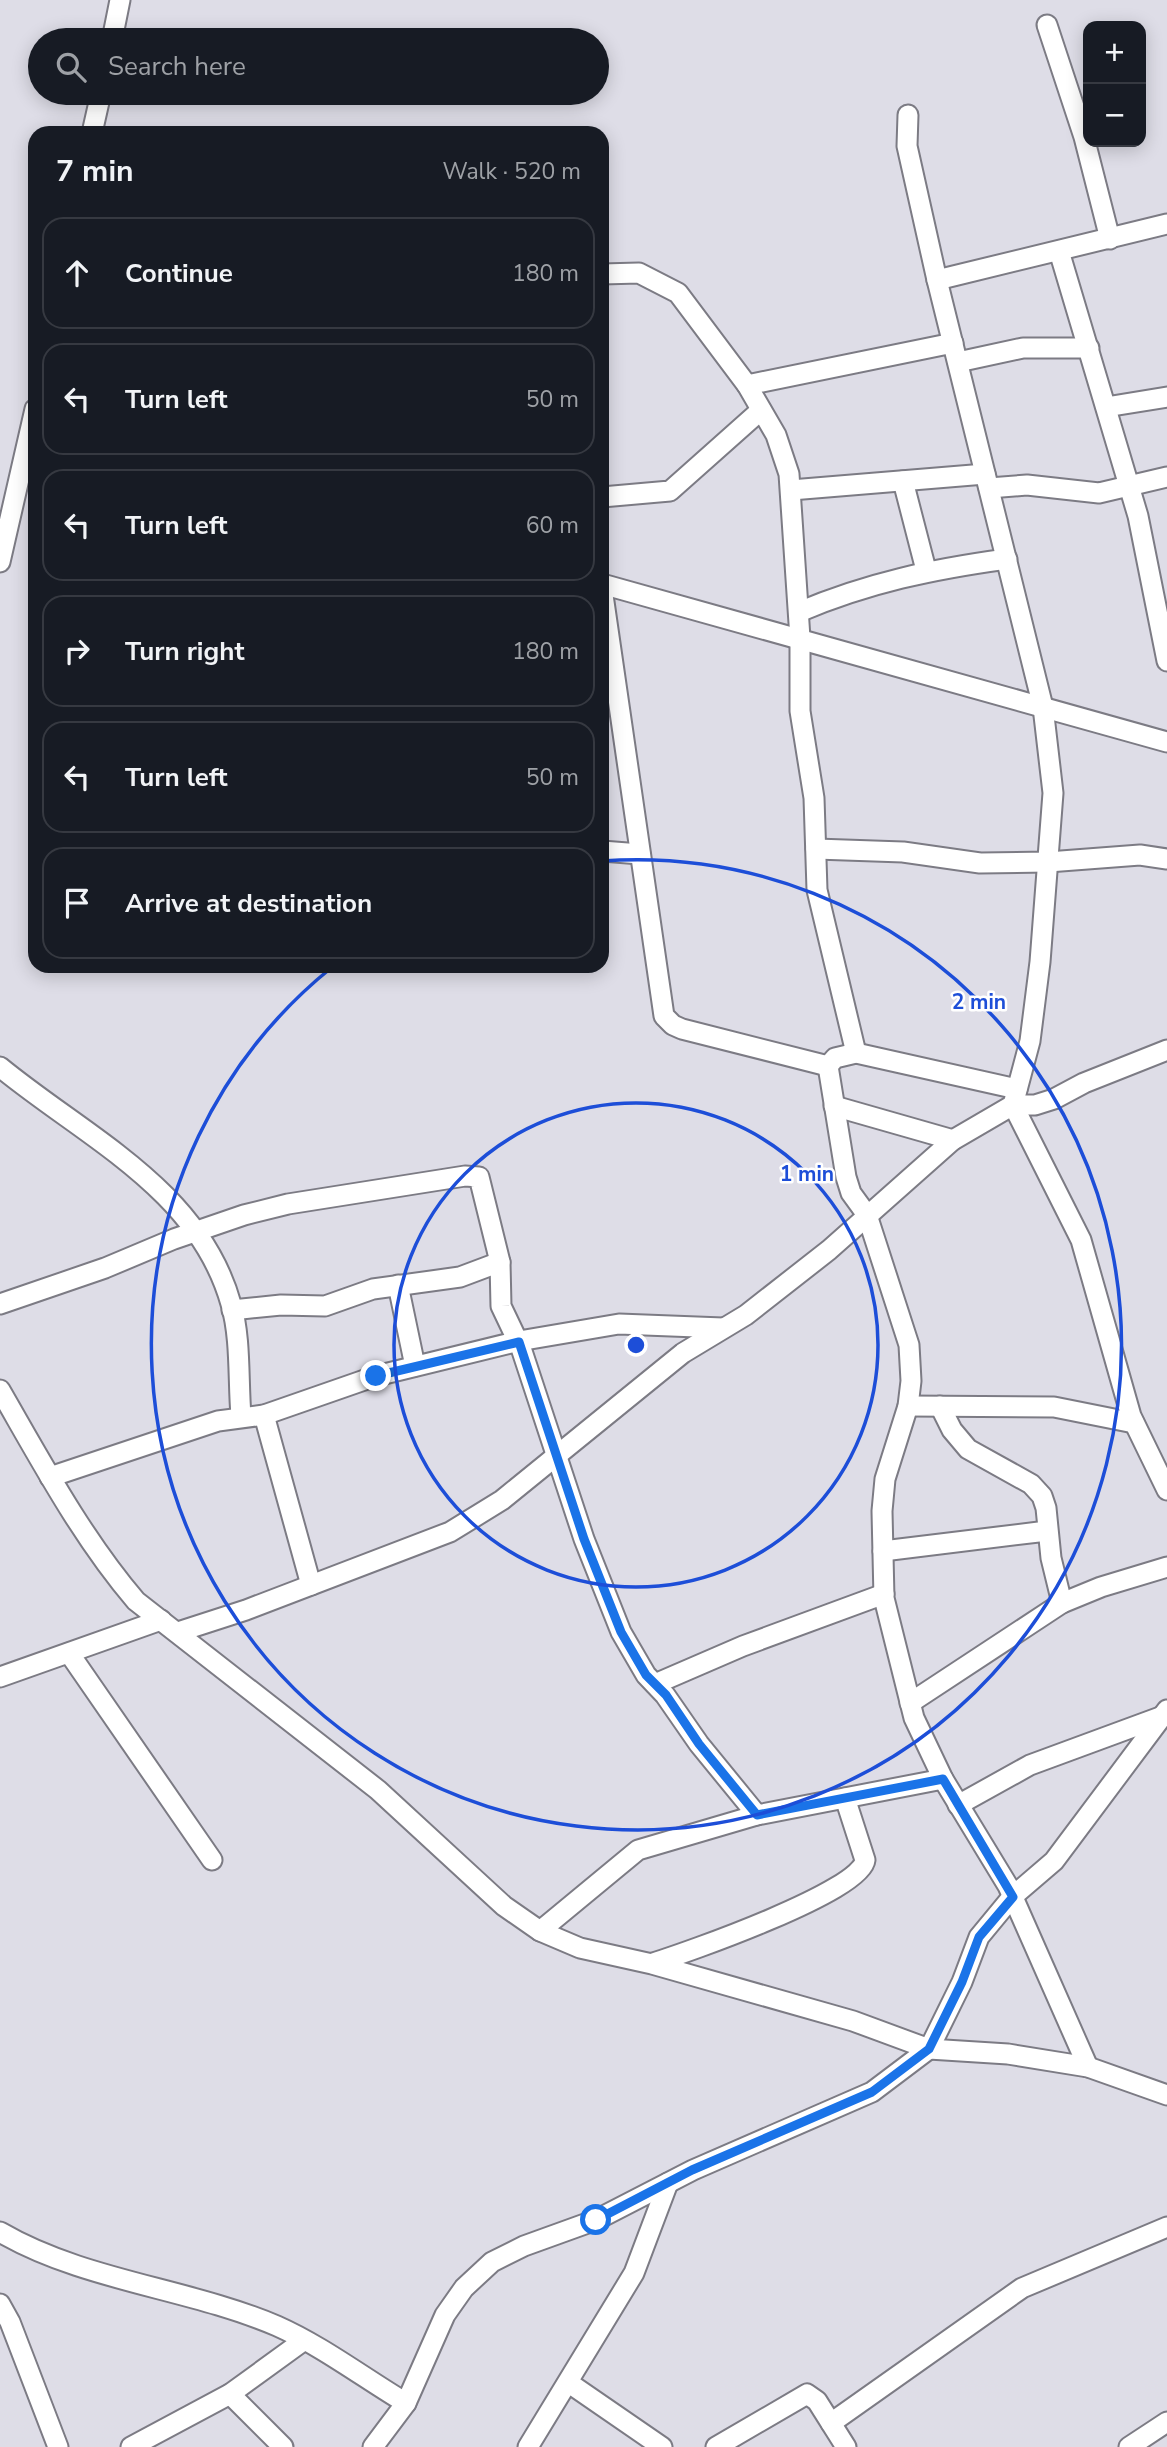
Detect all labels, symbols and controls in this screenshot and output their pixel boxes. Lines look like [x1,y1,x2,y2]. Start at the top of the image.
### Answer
map controls [1083,21,1146,147]
button: + [1083,21,1146,84]
search box [28,28,609,105]
icon: search [52,48,90,86]
text: Search here [108,49,246,84]
button: − [1083,84,1146,147]
text: 7 min [56,151,134,192]
text: Walk · 520 m [442,156,581,187]
icon: ahead [58,254,96,292]
text: Continue [125,256,233,291]
text: 180 m [512,258,579,289]
icon: left [58,380,96,418]
text: Turn left [125,382,228,417]
text: 50 m [526,384,579,415]
icon: left [58,506,96,544]
text: Turn left [125,508,228,543]
text: 60 m [526,510,579,541]
icon: right [58,632,96,670]
text: Turn right [125,634,244,669]
text: 180 m [512,636,579,667]
icon: left [58,758,96,796]
text: Turn left [125,760,228,795]
text: 50 m [526,762,579,793]
icon: arrive [58,884,96,922]
text: Arrive at destination [125,886,372,921]
text: 2 min [952,988,1006,1016]
text: 1 min [780,1160,834,1188]
centre of rings [624,1333,648,1357]
route end [360,1360,391,1391]
route start [580,2204,611,2235]

